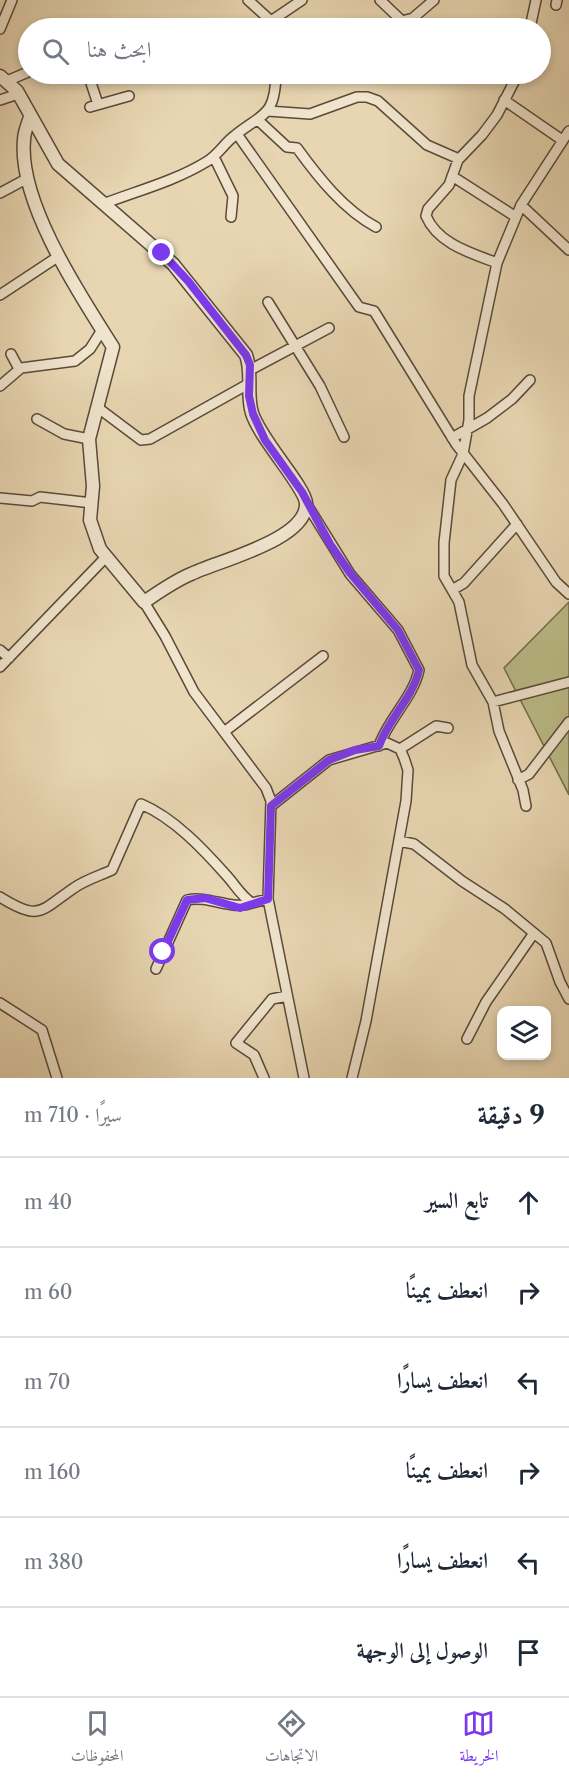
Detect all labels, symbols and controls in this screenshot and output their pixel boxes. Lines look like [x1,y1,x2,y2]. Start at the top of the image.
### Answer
search box [18,18,551,84]
icon: search [39,35,72,68]
text: ابحث هنا [87,36,152,63]
route end [148,239,174,265]
route start [149,938,175,964]
map controls [497,1006,551,1060]
button: layers [497,1006,551,1060]
text: 9 دقيقة [478,1099,545,1131]
text: سيرًا · 710 m [24,1103,122,1127]
icon: ahead [512,1186,545,1219]
text: تابع السير [425,1187,488,1214]
text: 40 m [24,1190,72,1214]
icon: right [512,1276,545,1309]
text: انعطف يمينًا [406,1277,488,1304]
text: 60 m [24,1280,72,1304]
icon: left [512,1366,545,1399]
text: انعطف يسارًا [397,1367,488,1394]
text: 70 m [24,1370,71,1394]
icon: right [512,1456,545,1489]
text: انعطف يمينًا [406,1457,488,1484]
text: 160 m [24,1460,81,1484]
icon: left [512,1546,545,1579]
text: انعطف يسارًا [397,1547,488,1574]
text: 380 m [24,1550,84,1574]
icon: arrive [512,1636,545,1669]
text: الوصول إلى الوجهة [356,1637,488,1664]
tab: المحفوظات [71,1707,123,1771]
tab: الاتجاهات [265,1707,318,1771]
tab: الخريطة [459,1707,498,1771]

